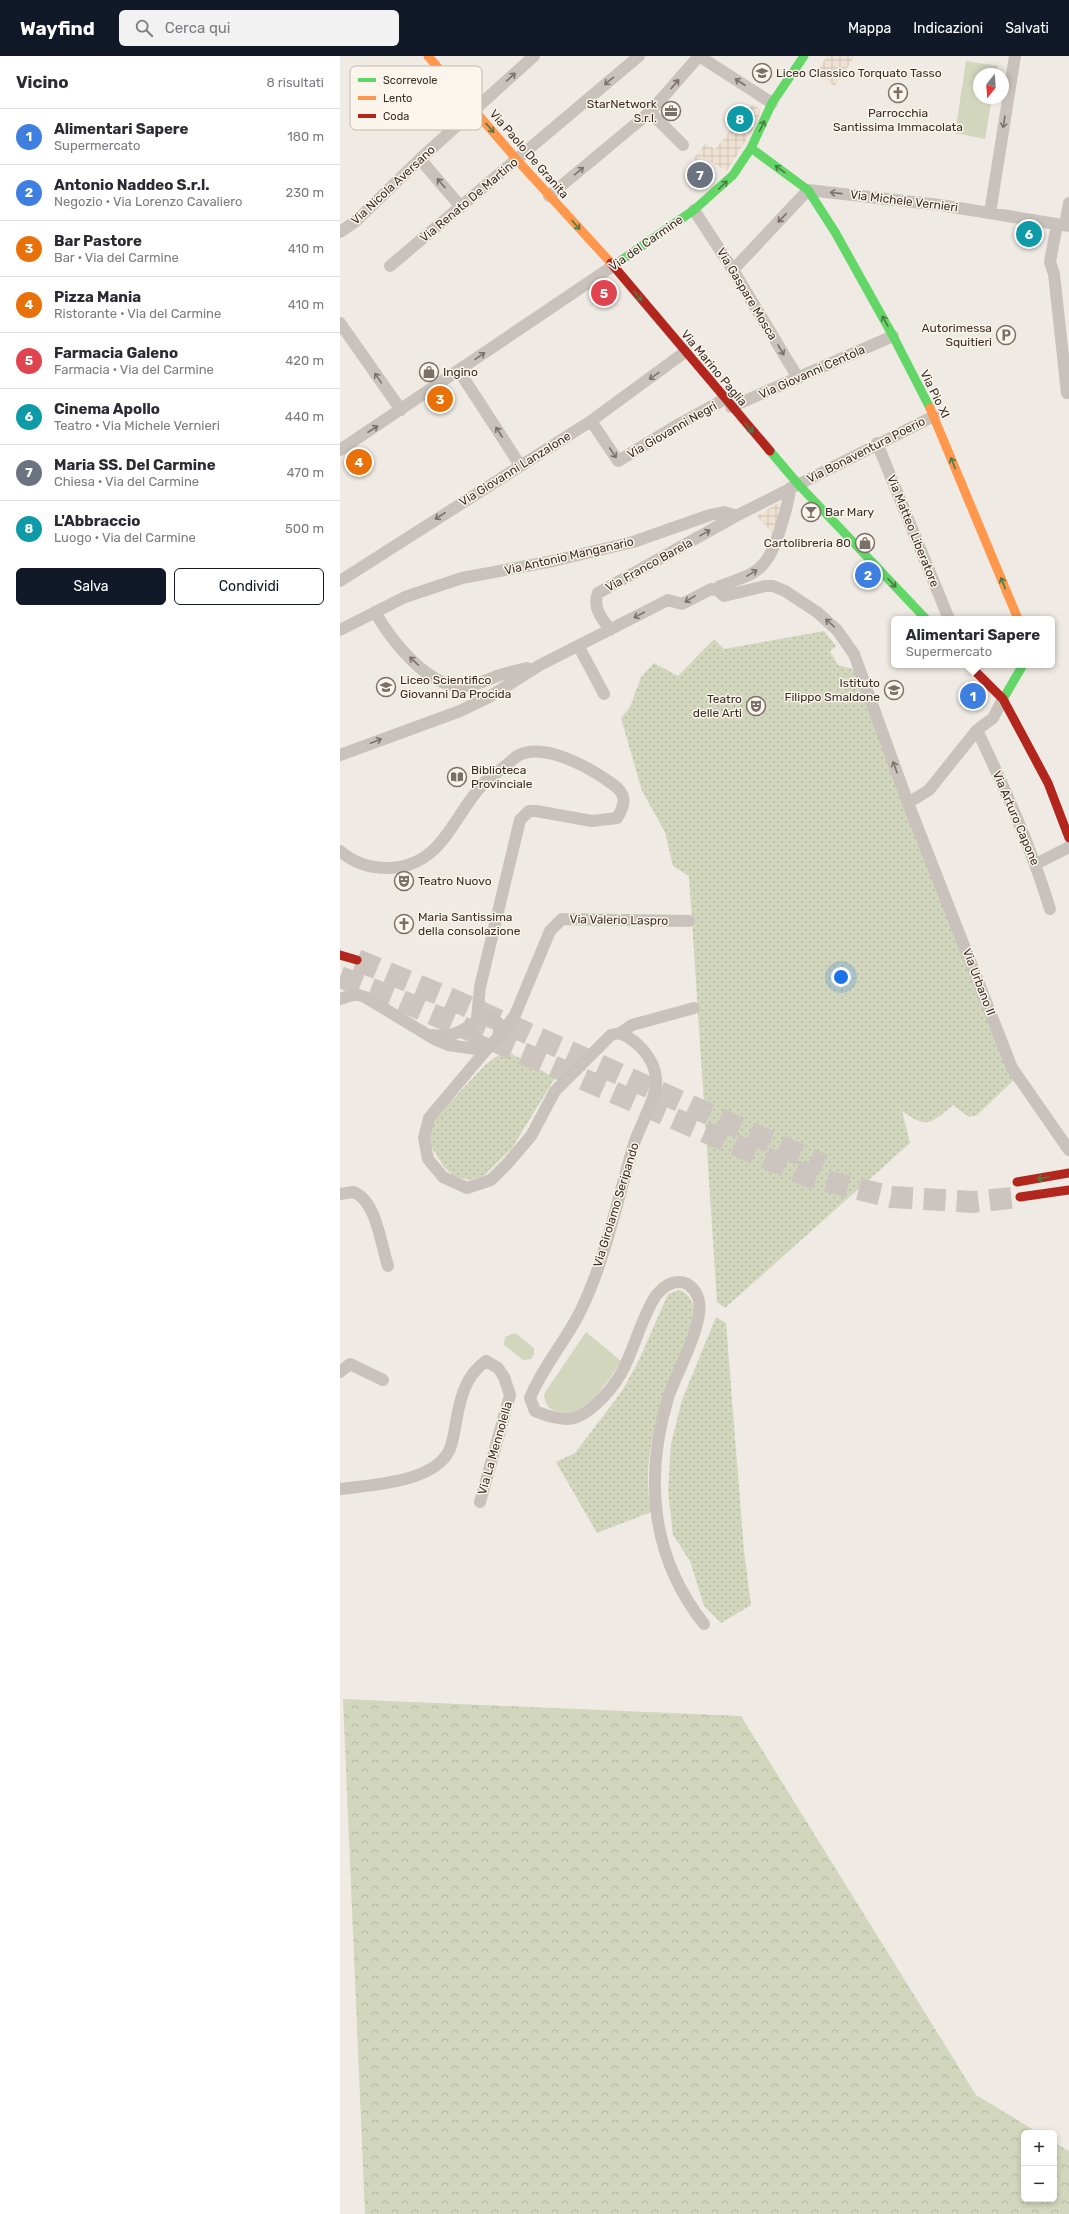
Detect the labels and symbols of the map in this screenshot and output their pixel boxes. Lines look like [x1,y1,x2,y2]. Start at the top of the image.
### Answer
school or university icon: Liceo Classico Torquato Tasso [751,62,773,84]
legend [350,66,482,130]
place label: Liceo Classico Torquato Tasso [776,66,942,80]
north arrow [973,68,1009,104]
one-way arrow [506,72,516,81]
text: Scorrevole [383,74,437,87]
one-way arrow [604,77,615,86]
one-way arrow [735,78,746,86]
one-way arrow [670,79,679,89]
church icon: Parrocchia Santissima Immacolata [887,82,909,104]
text: Lento [383,92,412,105]
place label: StarNetwork S.r.l. [587,97,658,125]
office icon: StarNetwork S.r.l. [660,100,682,122]
pin: 8 [727,104,753,134]
place label: Parrocchia Santissima Immacolata [833,106,963,134]
street label: Via Paolo De Granita [487,107,571,201]
text: Coda [383,110,409,123]
one-way arrow [1000,115,1008,128]
one-way arrow [759,120,766,132]
one-way arrow [485,122,494,133]
street label: Via Nicola Aversano [348,142,438,227]
street label: Via Renato De Martino [417,155,521,245]
pin: 7 [687,160,713,190]
one-way arrow [774,165,785,173]
one-way arrow [574,166,585,175]
one-way arrow [436,178,445,188]
one-way arrow [718,180,728,189]
street label: Via Michele Vernieri [849,187,959,215]
one-way arrow [830,189,843,196]
street label: Via del Carmine [606,212,686,274]
one-way arrow [777,213,786,224]
pin: 6 [1016,219,1042,249]
one-way arrow [571,220,581,230]
street label: Via Gaspare Mosca [714,245,780,343]
pin: 5 [591,278,617,308]
one-way arrow [634,291,643,301]
one-way arrow [880,315,888,327]
place label: Autorimessa Squitieri [922,321,992,349]
parking icon: Autorimessa Squitieri [995,324,1017,346]
street label: Via Marino Paglia [678,327,750,409]
street label: Via Giovanni Centola [757,342,867,402]
one-way arrow [777,344,785,355]
one-way arrow [475,352,486,360]
shop icon: Ingino [418,361,440,383]
place label: Ingino [443,365,478,379]
street label: Via Pio XI [917,368,953,420]
one-way arrow [649,371,660,380]
one-way arrow [374,373,382,384]
pin: 3 [427,384,453,414]
street label: Via Giovanni Negri [625,399,719,461]
street label: Via Bonaventura Poerio [805,414,928,486]
one-way arrow [745,422,754,433]
one-way arrow [367,425,378,433]
one-way arrow [495,427,503,438]
street label: Via Giovanni Lanzalone [457,429,573,509]
pin: 4 [346,447,372,477]
one-way arrow [609,447,617,458]
one-way arrow [949,457,957,469]
street label: Via Matteo Liberatore [884,473,942,589]
bar icon: Bar Mary [800,501,822,523]
place label: Bar Mary [825,505,875,519]
one-way arrow [435,512,446,520]
one-way arrow [699,529,711,536]
shop icon: Cartolibreria 80 [854,532,876,554]
street label: Via Antonio Manganario [503,534,635,578]
street label: Via Franco Barela [603,535,695,595]
place label: Cartolibreria 80 [764,536,851,550]
pin: 2 [855,560,881,590]
one-way arrow [746,569,758,577]
one-way arrow [998,577,1006,589]
one-way arrow [887,578,897,588]
one-way arrow [684,596,696,604]
one-way arrow [633,612,645,619]
one-way arrow [825,619,835,628]
one-way arrow [409,656,419,666]
place label: Liceo Scientifico Giovanni Da Procida [400,673,511,701]
school or university icon: Liceo Scientifico Giovanni Da Procida [375,676,397,698]
place label: Istituto Filippo Smaldone [784,676,880,704]
school or university icon: Istituto Filippo Smaldone [883,679,905,701]
pin: 1 [960,681,986,711]
place label: Teatro delle Arti [693,692,742,720]
theatre icon: Teatro delle Arti [745,695,767,717]
one-way arrow [370,737,382,745]
one-way arrow [890,761,898,773]
place label: Biblioteca Provinciale [471,763,533,791]
library icon: Biblioteca Provinciale [446,766,468,788]
street label: Via Arturo Capone [990,769,1042,868]
theatre icon: Teatro Nuovo [393,870,415,892]
place label: Teatro Nuovo [418,874,492,888]
place label: Maria Santissima della consolazione [418,910,521,938]
street label: Via Valerio Laspro [570,912,669,928]
church icon: Maria Santissima della consolazione [393,913,415,935]
street label: Via Urbano II [960,946,998,1018]
your location [831,967,851,987]
street label: Via Girolamo Seripando [590,1141,642,1269]
one-way arrow [1037,1174,1050,1182]
street label: Via La Mennolella [475,1400,515,1496]

